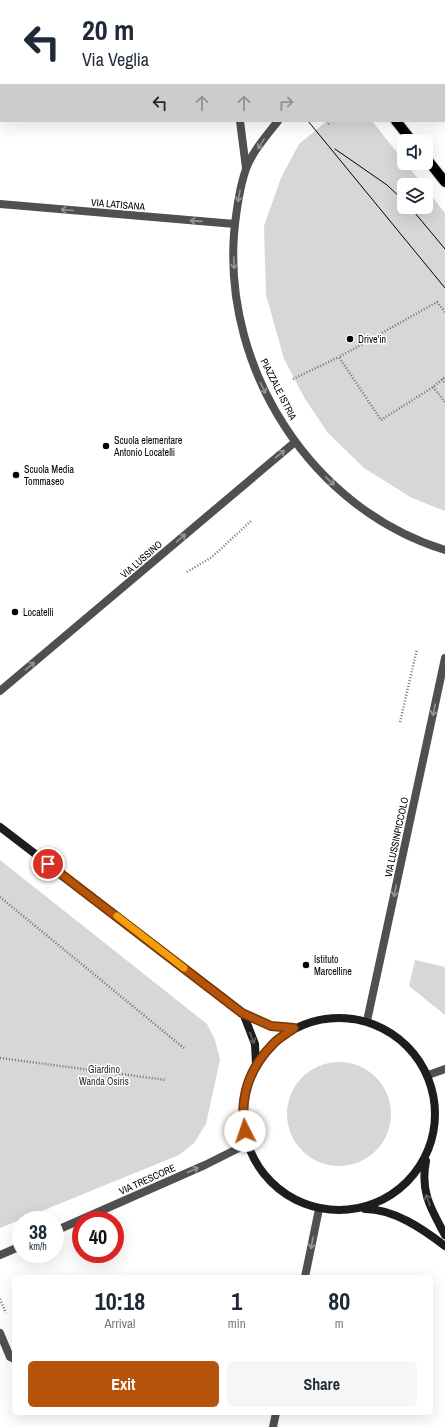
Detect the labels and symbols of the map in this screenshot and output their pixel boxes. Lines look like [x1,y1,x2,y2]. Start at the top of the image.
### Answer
one-way arrow [256,138,264,150]
one-way arrow [235,189,243,202]
street label: VIA LATISANA [90,196,146,213]
one-way arrow [61,206,74,214]
one-way arrow [190,217,203,224]
one-way arrow [230,256,237,269]
place label: Drive'in [358,333,386,346]
marker: Drive'in [345,334,355,344]
street label: PIAZZALE ISTRIA [257,356,300,423]
one-way arrow [260,382,267,394]
place label: Scuola elementare Antonio Locatelli [113,434,183,459]
marker: Scuola elementare Antonio Locatelli [101,441,111,451]
one-way arrow [275,450,286,459]
place label: Scuola Media Tommaseo [24,463,75,488]
marker: Scuola Media Tommaseo [11,470,21,480]
one-way arrow [325,476,335,486]
one-way arrow [176,534,186,543]
street label: VIA LUSSINO [118,538,165,581]
place label: Locatelli [23,606,54,619]
marker: Locatelli [10,607,20,617]
one-way arrow [25,662,35,671]
one-way arrow [429,703,437,716]
street label: VIA LUSSINPICCOLO [382,796,411,878]
pin [31,847,65,881]
one-way arrow [390,885,398,898]
place label: Istituto Marcelline [314,953,352,978]
marker: Istituto Marcelline [301,960,311,970]
one-way arrow [249,1032,257,1044]
park label: Giardino Wanda Osiris [79,1063,129,1088]
position arrow [224,1110,266,1152]
street label: VIA TRESCORE [117,1161,177,1198]
one-way arrow [187,1166,199,1173]
one-way arrow [424,1195,432,1207]
speed limit sign: 40 [72,1211,124,1263]
one-way arrow [308,1236,316,1249]

